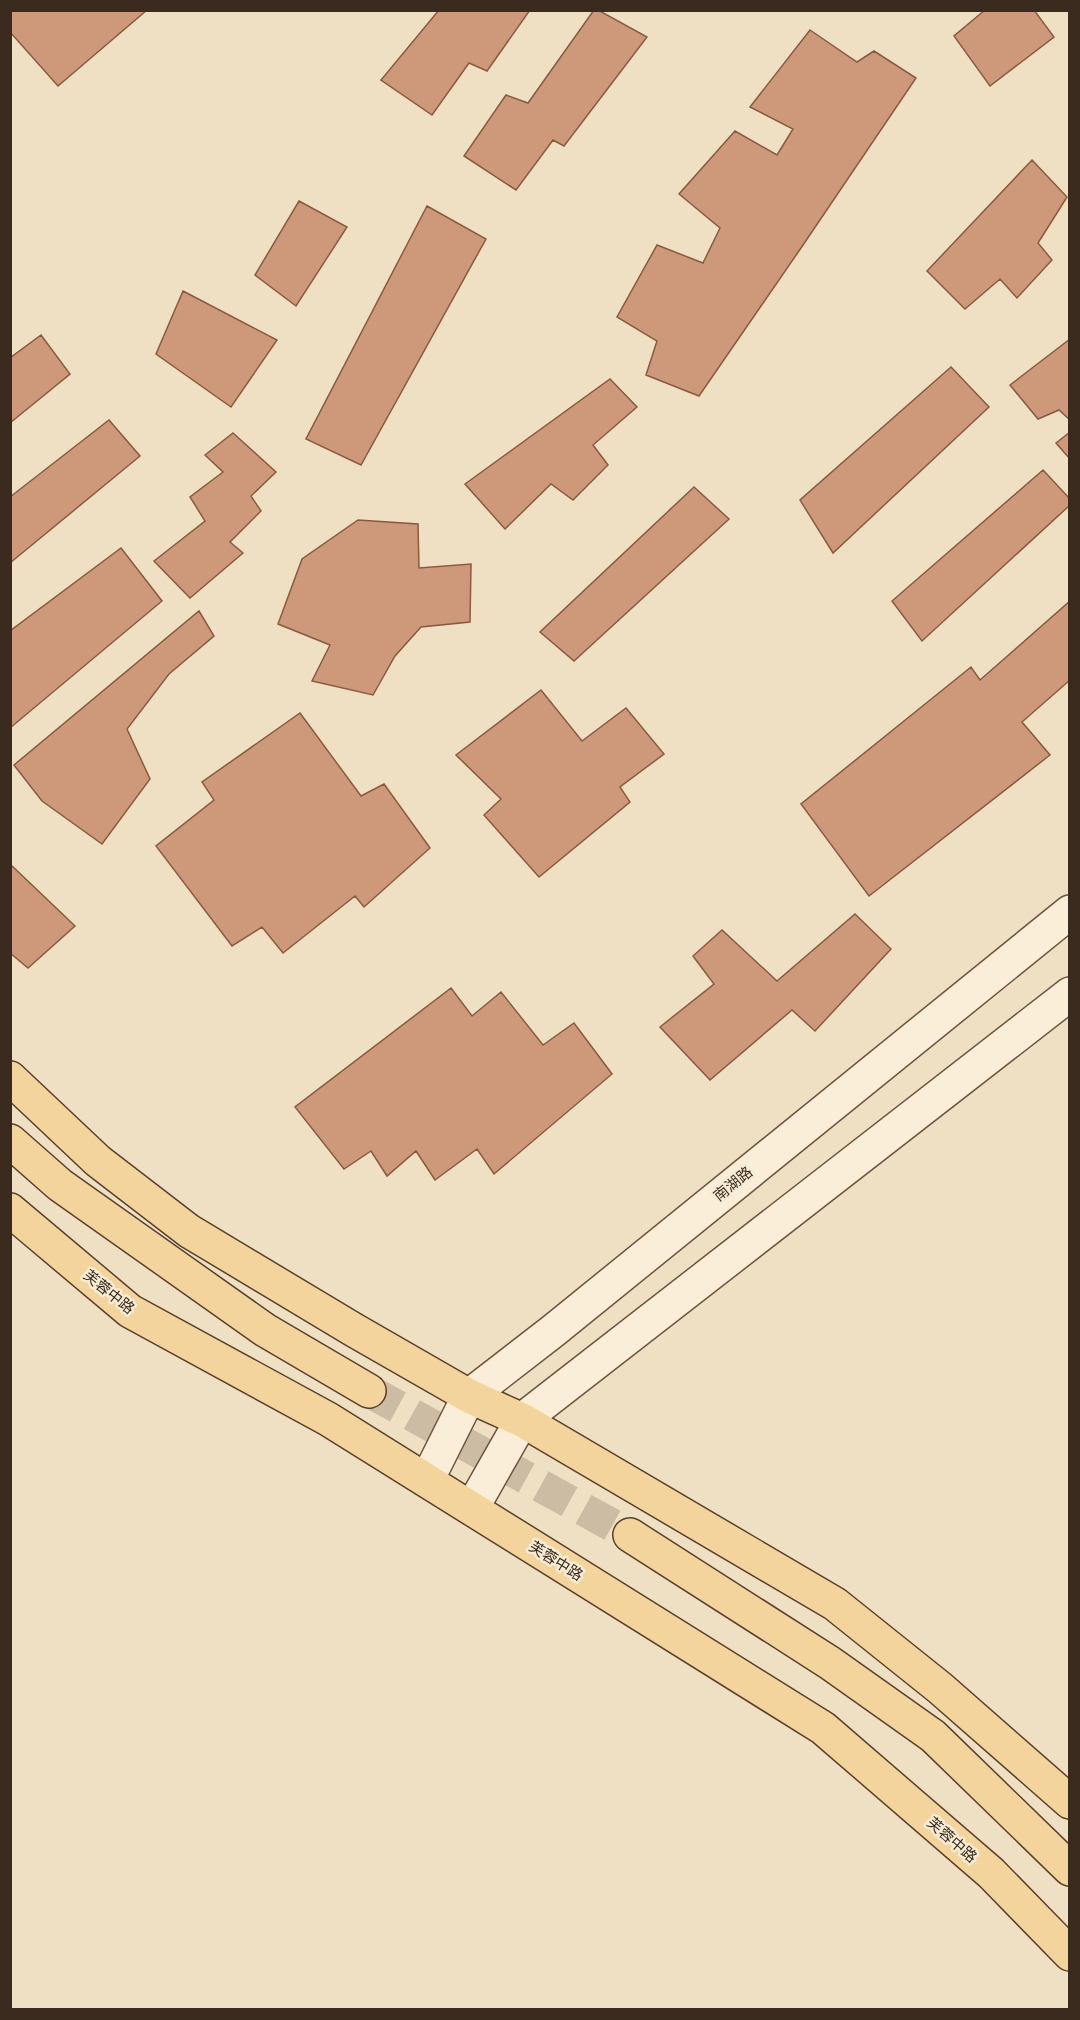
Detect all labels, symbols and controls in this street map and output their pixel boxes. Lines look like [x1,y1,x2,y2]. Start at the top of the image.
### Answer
street label: 南湖路 [709,1162,756,1205]
street label: 芙蓉中路 [80,1265,139,1318]
street label: 芙蓉中路 [526,1537,587,1585]
street label: 芙蓉中路 [923,1813,981,1866]

